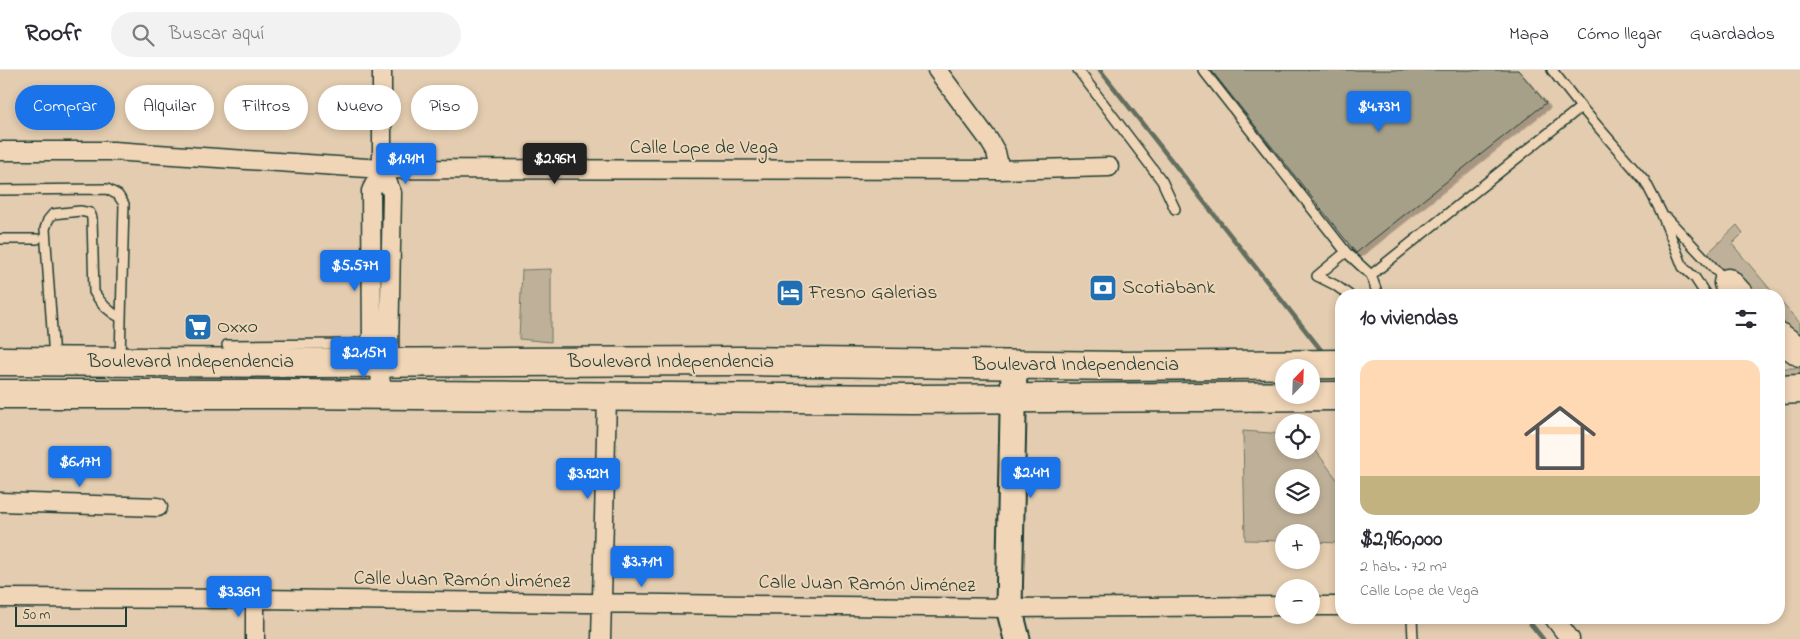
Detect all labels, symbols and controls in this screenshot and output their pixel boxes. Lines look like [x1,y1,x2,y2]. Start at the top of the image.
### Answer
search box [111,12,461,57]
text: Roofr [25,17,81,52]
icon: search [129,21,157,49]
text: Buscar aquí [169,21,264,48]
text: Mapa [1509,22,1549,48]
text: Cómo llegar [1577,22,1662,48]
text: Guardados [1690,22,1775,48]
chip: Comprar [15,85,115,130]
chip: Alquilar [125,85,214,130]
chip: Filtros [224,85,308,130]
chip: Nuevo [318,85,401,130]
chip: Piso [411,85,478,130]
pin: $4.73M [1338,90,1420,133]
text: $4.73M [1358,95,1400,119]
street label: Calle Lope de Vega [630,134,778,164]
pin: $1.91M [365,142,447,185]
pin: $2.96M [514,142,596,185]
text: $1.91M [387,147,425,171]
text: $2.96M [534,147,576,171]
pin: $5.57M [314,250,396,292]
text: $5.57M [331,254,379,278]
bank icon: Scotiabank [1088,273,1118,303]
place label: Scotiabank [1122,274,1215,303]
hotel icon: Fresno Galerias [775,278,805,308]
place label: Fresno Galerias [808,279,937,308]
text: 10 viviendas [1360,304,1458,334]
icon: filters [1732,305,1760,333]
supermarket icon: Oxxo [183,312,213,342]
place label: Oxxo [217,313,258,342]
pin: $2.15M [323,336,405,379]
text: $2.15M [342,341,386,365]
street label: Boulevard Independencia [87,348,294,377]
street label: Boulevard Independencia [567,348,774,377]
street label: Boulevard Independencia [972,351,1179,380]
north arrow [1275,359,1320,404]
map controls [1275,359,1320,624]
icon: home [1515,393,1605,483]
button: locate [1275,414,1320,459]
pin: $6.17M [39,446,121,488]
text: $6.17M [59,450,101,474]
pin: $2.4M [996,456,1066,499]
pin: $3.92M [547,458,629,500]
text: $2.4M [1012,461,1050,485]
text: $3.92M [567,462,609,486]
button: layers [1275,469,1320,514]
button: + [1275,524,1320,569]
text: $2,960,000 [1360,525,1442,555]
pin: $3.71M [601,546,683,588]
text: $3.71M [622,550,662,574]
text: 2 hab. · 72 m² [1360,555,1447,579]
street label: Calle Juan Ramón Jiménez [353,565,571,597]
street label: Calle Juan Ramón Jiménez [758,569,976,601]
pin: $3.36M [198,576,280,618]
button: − [1275,579,1320,624]
text: Calle Lope de Vega [1360,579,1479,603]
text: $3.36M [218,580,260,604]
scale bar [15,604,128,627]
text: 50 m [22,605,50,626]

